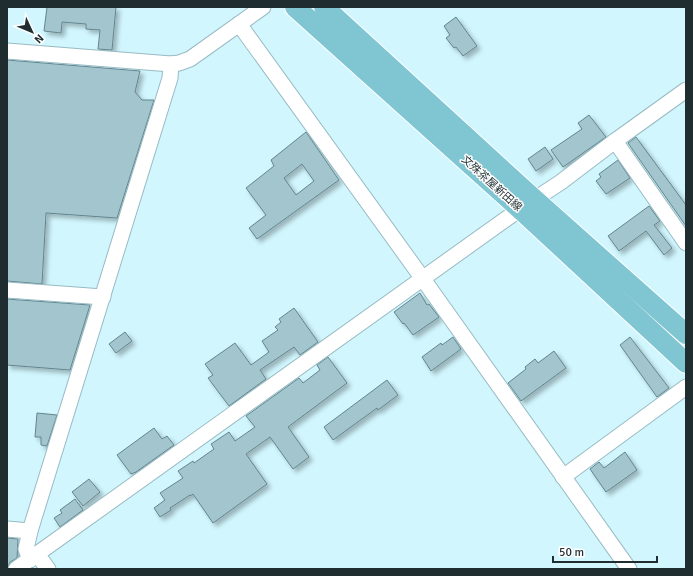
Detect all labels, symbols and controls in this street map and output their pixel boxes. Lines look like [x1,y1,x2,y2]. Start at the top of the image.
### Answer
north arrow [12,12,52,52]
text: N [31,31,46,46]
street label: 文殊茶屋新田線 [459,153,525,214]
scale bar [553,538,657,564]
text: 50 m [559,545,584,560]

